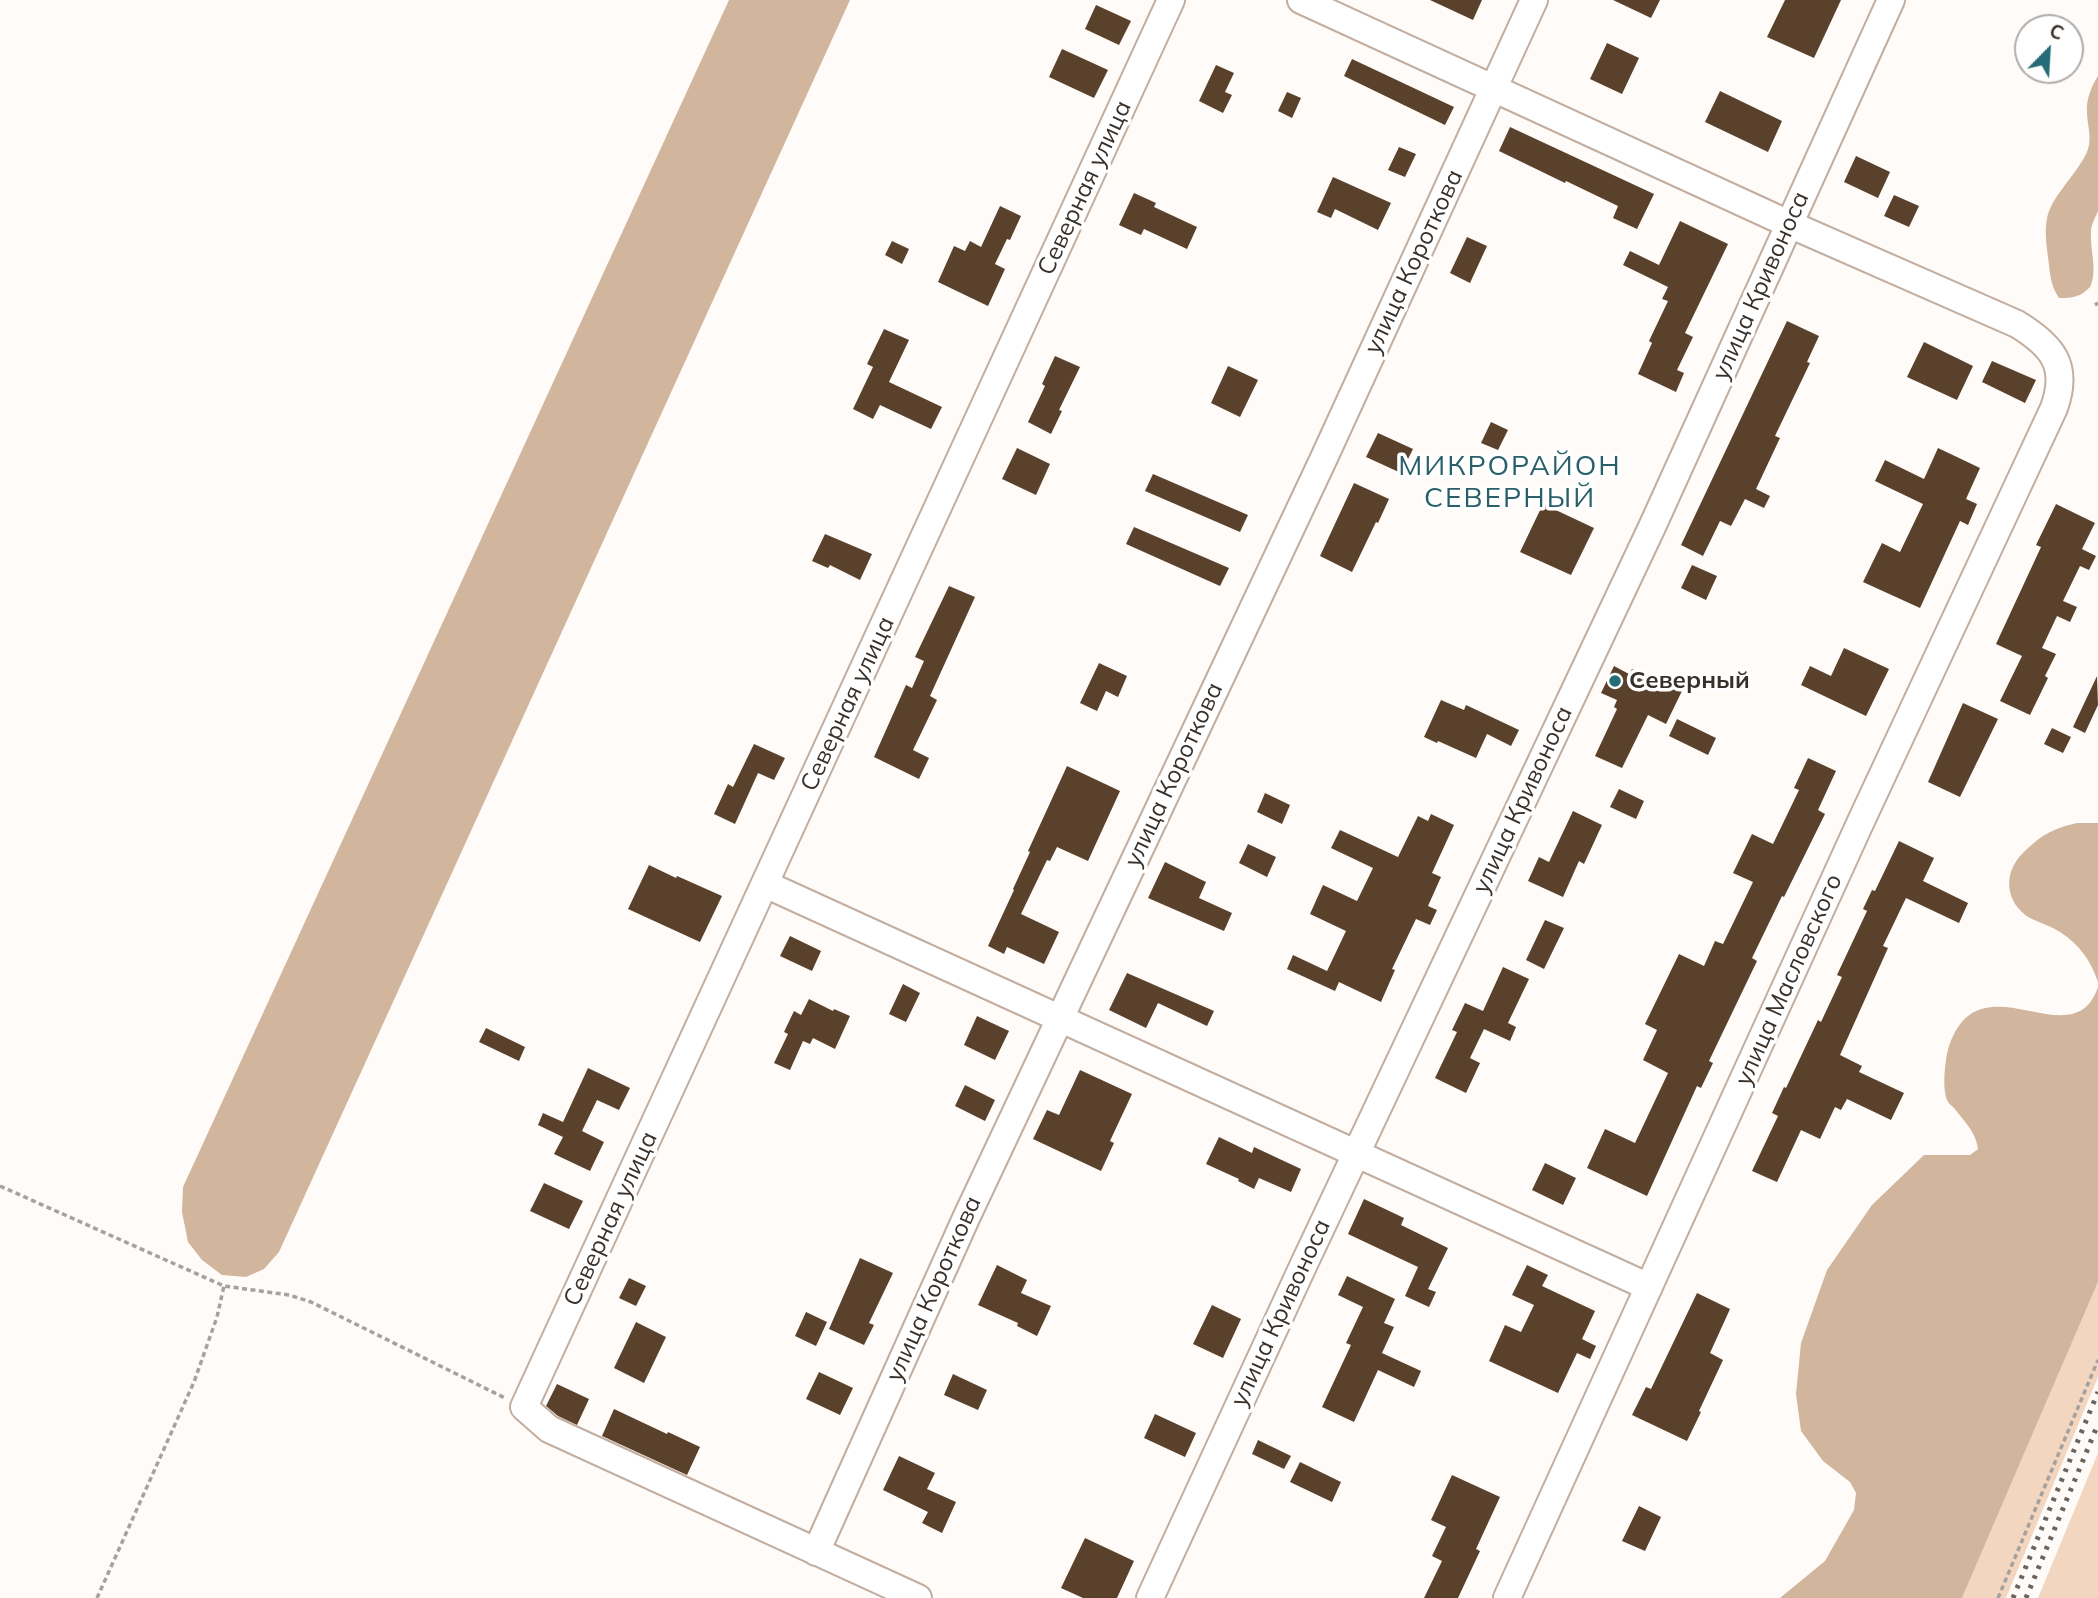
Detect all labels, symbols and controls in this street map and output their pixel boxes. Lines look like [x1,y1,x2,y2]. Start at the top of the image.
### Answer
north arrow [2014,14,2084,84]
text: С [2046,18,2068,45]
street label: Северная улица [1032,96,1138,280]
street label: улица Короткова [1359,165,1469,359]
street label: улица Кривоноса [1707,187,1815,385]
district label: МИКРОРАЙОН СЕВЕРНЫЙ [1399,450,1621,516]
street label: Северная улица [795,612,901,796]
place label: Северный [1629,667,1750,695]
marker: Северный [1607,673,1623,689]
street label: улица Короткова [1119,678,1229,872]
street label: улица Кривоноса [1467,702,1579,898]
street label: улица Масловского [1729,870,1849,1090]
street label: Северная улица [558,1127,664,1311]
street label: улица Короткова [880,1192,988,1386]
street label: улица Кривоноса [1225,1215,1337,1411]

